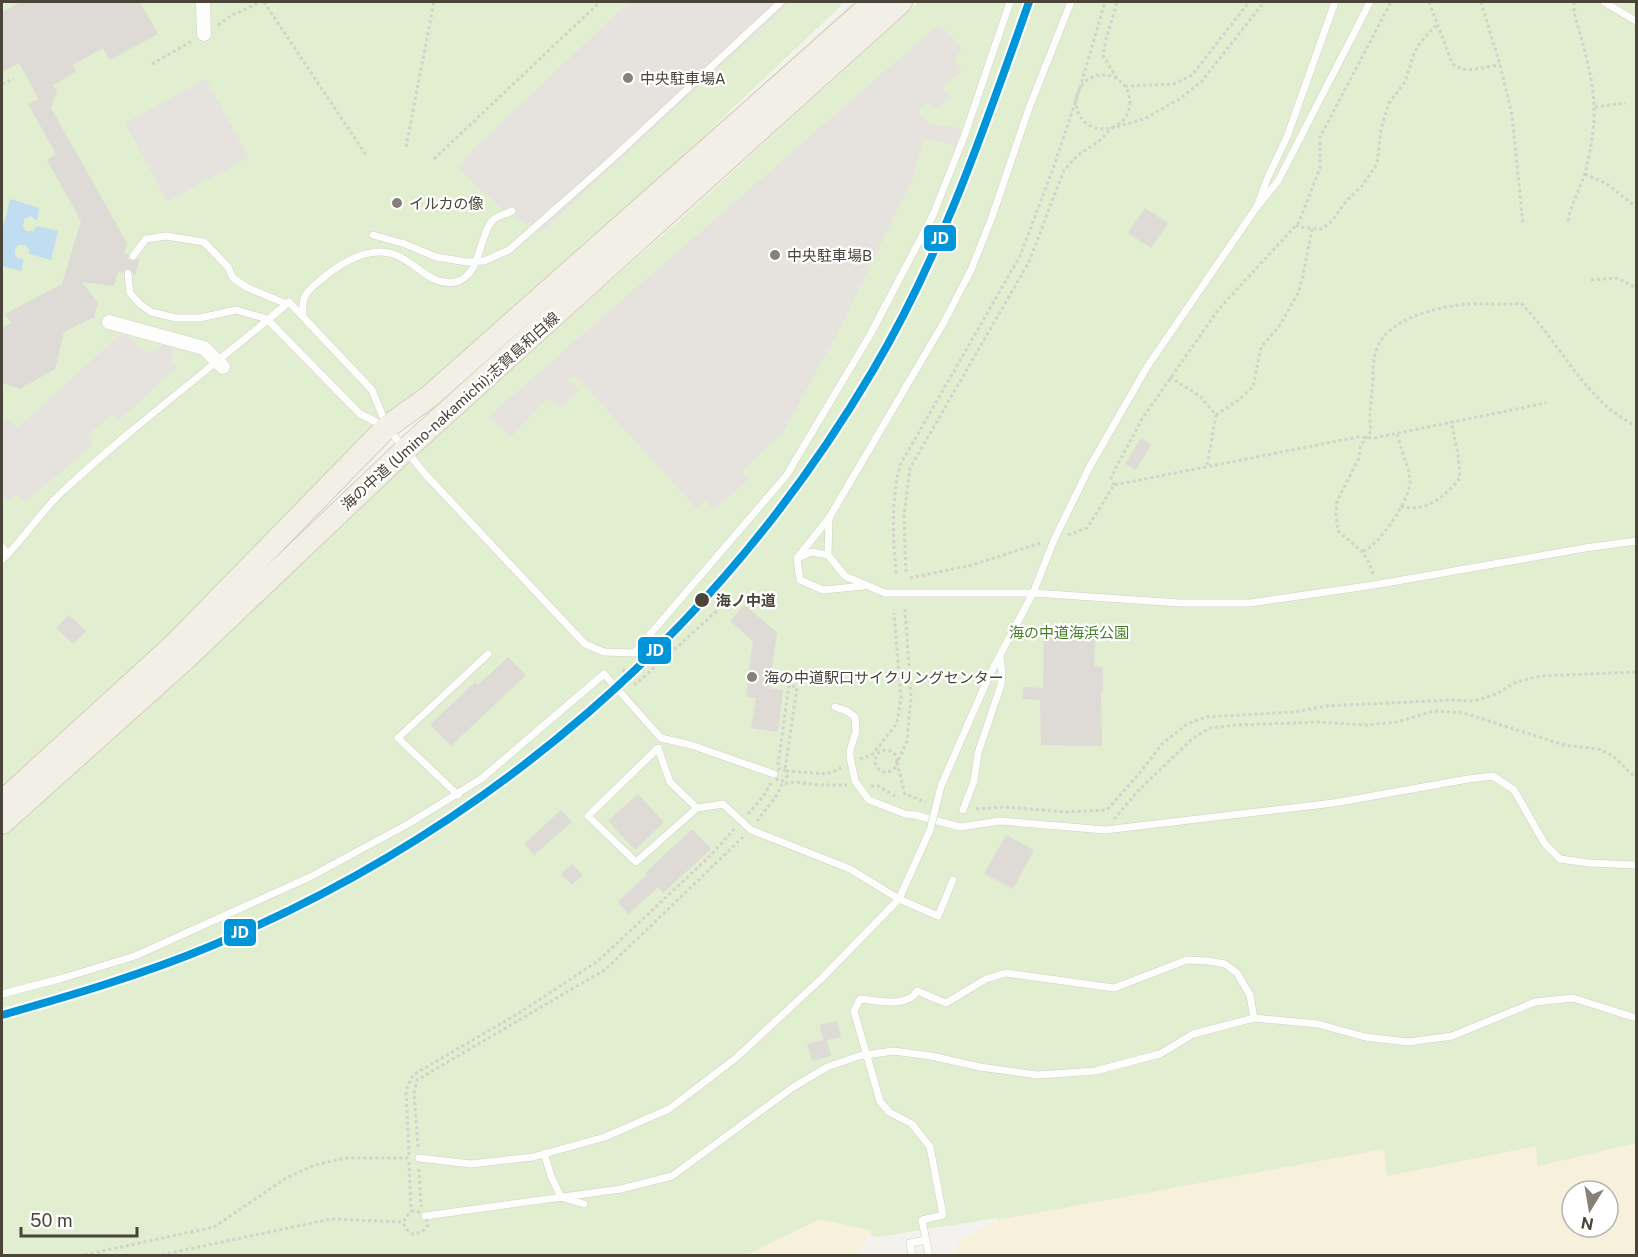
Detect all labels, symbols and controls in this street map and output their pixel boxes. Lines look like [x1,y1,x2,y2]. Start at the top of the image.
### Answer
place label: 中央駐車場A [640,70,726,87]
marker: 中央駐車場A [621,71,635,85]
place label: イルカの像 [409,195,484,212]
marker: イルカの像 [390,196,404,210]
line badge: JD [923,224,957,252]
text: JD [931,229,949,248]
place label: 中央駐車場B [787,247,872,264]
marker: 中央駐車場B [768,248,782,262]
street label: 海の中道 (Umino-nakamichi);志賀島和白線 [338,309,562,513]
marker: 海ノ中道 [693,591,711,609]
place label: 海ノ中道 [716,592,776,609]
park label: 海の中道海浜公園 [1009,624,1129,641]
line badge: JD [637,636,672,665]
text: JD [646,641,664,660]
place label: 海の中道駅口サイクリングセンター [764,669,1004,686]
marker: 海の中道駅口サイクリングセンター [745,670,759,684]
line badge: JD [223,918,257,947]
text: JD [231,923,249,942]
north arrow [1560,1179,1620,1239]
scale bar [21,1200,136,1238]
text: 50 m [30,1210,73,1231]
text: N [1579,1213,1595,1234]

